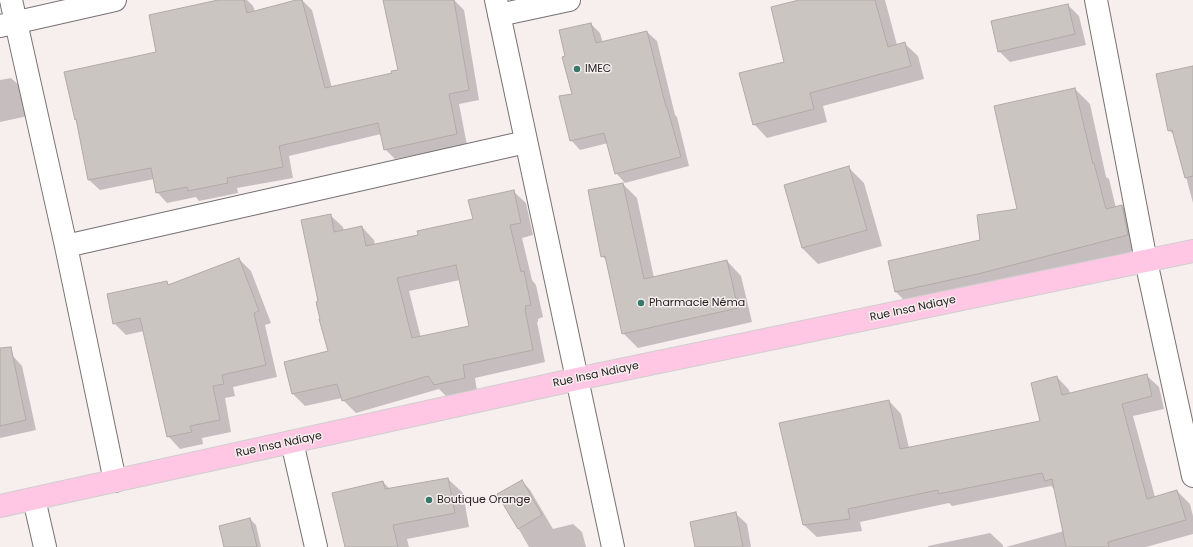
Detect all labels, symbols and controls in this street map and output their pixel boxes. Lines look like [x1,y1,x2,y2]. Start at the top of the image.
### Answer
place label: IMEC [585,62,611,76]
marker: IMEC [572,64,582,74]
street label: Rue Insa Ndiaye [869,293,957,325]
place label: Pharmacie Néma [649,296,745,310]
marker: Pharmacie Néma [636,298,646,308]
street label: Rue Insa Ndiaye [552,359,640,391]
street label: Rue Insa Ndiaye [235,429,323,461]
place label: Boutique Orange [437,493,530,507]
marker: Boutique Orange [424,495,434,505]

